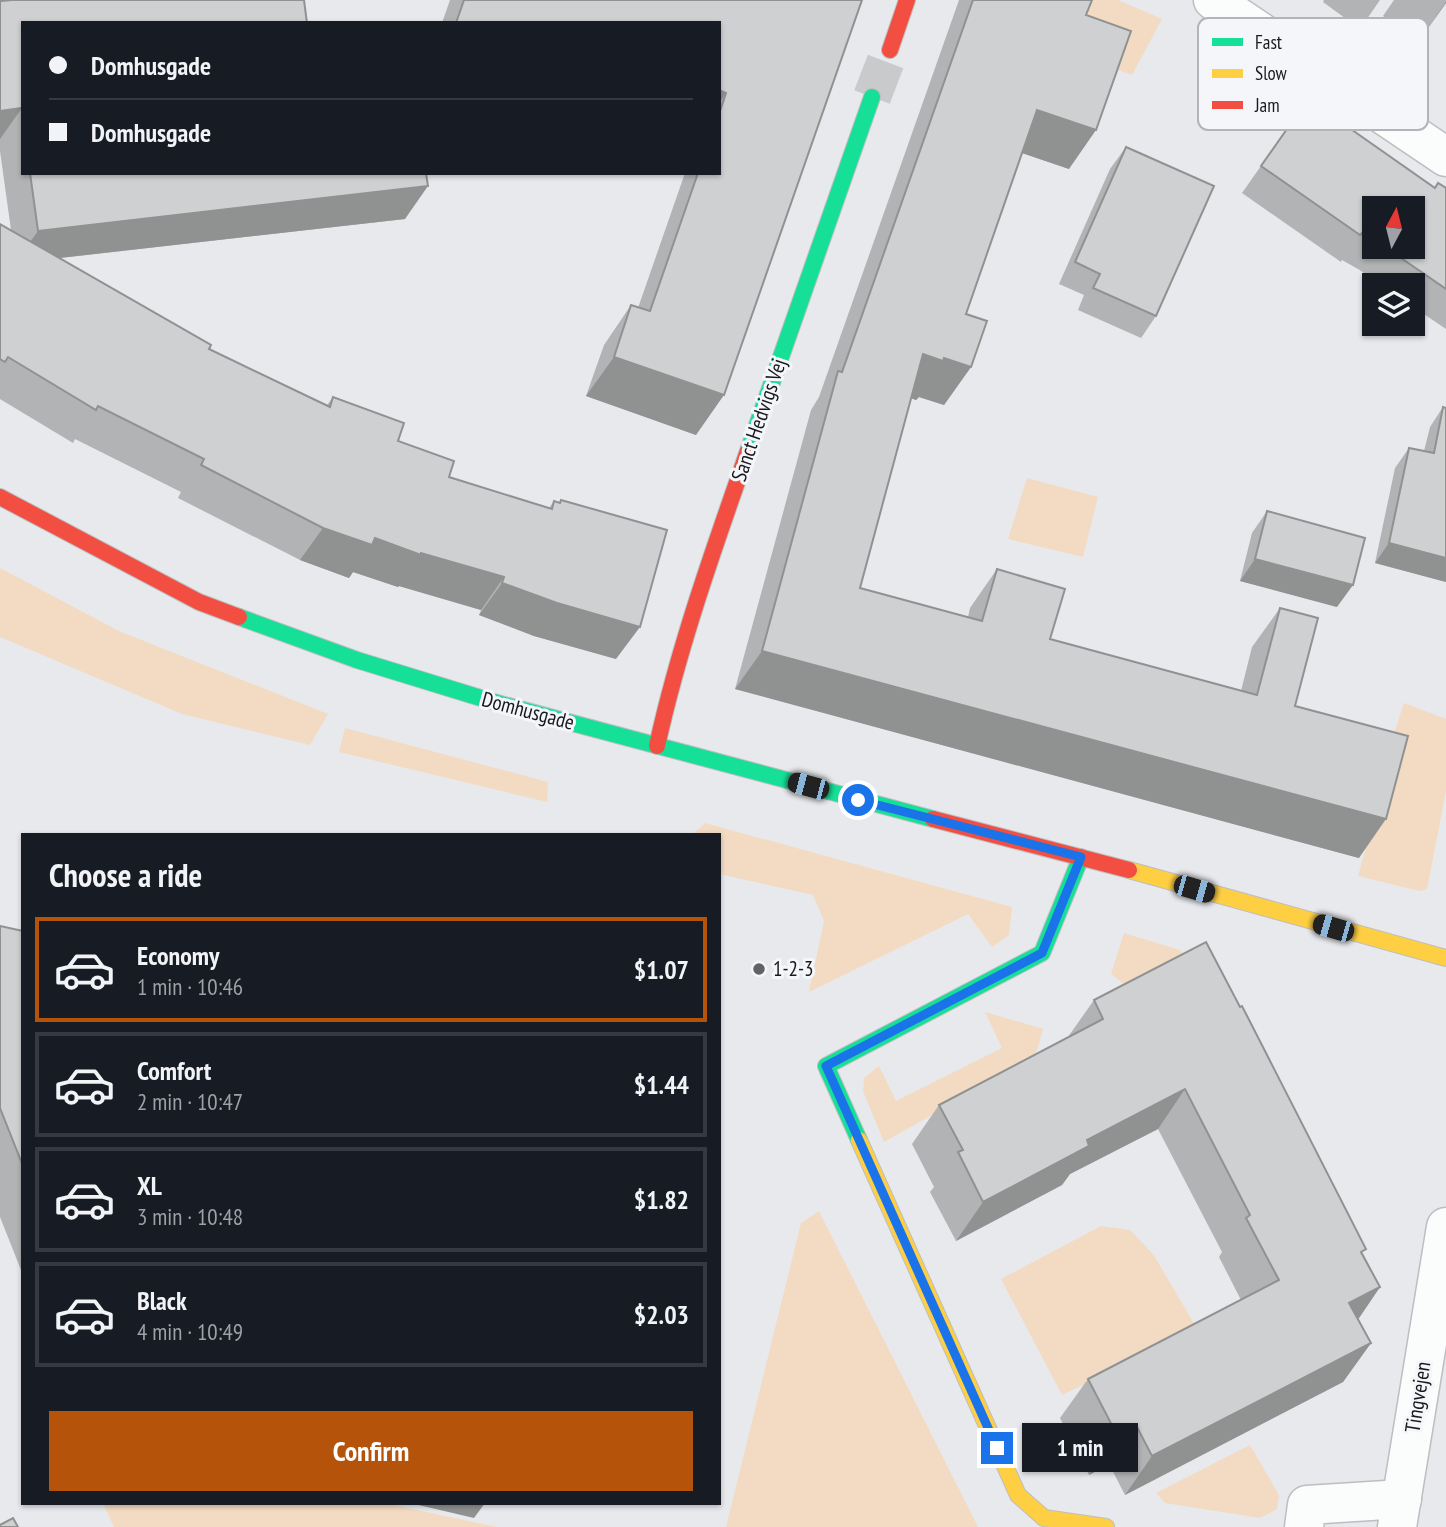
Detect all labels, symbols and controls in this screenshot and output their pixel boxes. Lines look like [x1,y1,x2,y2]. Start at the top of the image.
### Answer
legend [1198,18,1428,130]
text: Fast [1255,30,1283,54]
text: Domhusgade [91,49,211,82]
text: Slow [1255,61,1288,85]
text: Jam [1254,93,1280,117]
text: Domhusgade [91,116,211,149]
north arrow [1362,196,1424,259]
map controls [1362,196,1425,336]
button: layers [1362,273,1425,336]
street label: Sanct Hedvigs Vej [725,355,792,485]
street label: Domhusgade [479,685,577,736]
car [785,770,832,802]
route start [842,784,874,816]
text: Choose a ride [49,854,202,896]
car [1171,873,1218,905]
car [1310,912,1357,944]
icon: car [53,938,116,1001]
text: Economy [137,939,219,972]
text: $1.07 [634,953,689,986]
place label: 1-2-3 [773,955,814,982]
marker: 1-2-3 [751,961,767,977]
text: 1 min · 10:46 [137,972,243,1001]
icon: car [53,1053,116,1116]
text: Comfort [137,1054,211,1087]
text: $1.44 [634,1068,689,1101]
text: 2 min · 10:47 [137,1087,243,1116]
icon: car [53,1168,116,1231]
text: XL [137,1169,162,1202]
text: $1.82 [634,1183,689,1216]
text: 3 min · 10:48 [137,1202,243,1231]
icon: car [53,1283,116,1346]
text: Black [137,1284,187,1317]
text: $2.03 [634,1298,689,1331]
text: 4 min · 10:49 [137,1317,243,1346]
street label: Tingvejen [1399,1360,1436,1434]
button: Confirm [49,1411,693,1491]
callout: 1 min [1021,1424,1137,1472]
route end [981,1432,1013,1464]
text: 1 min [1057,1433,1103,1462]

